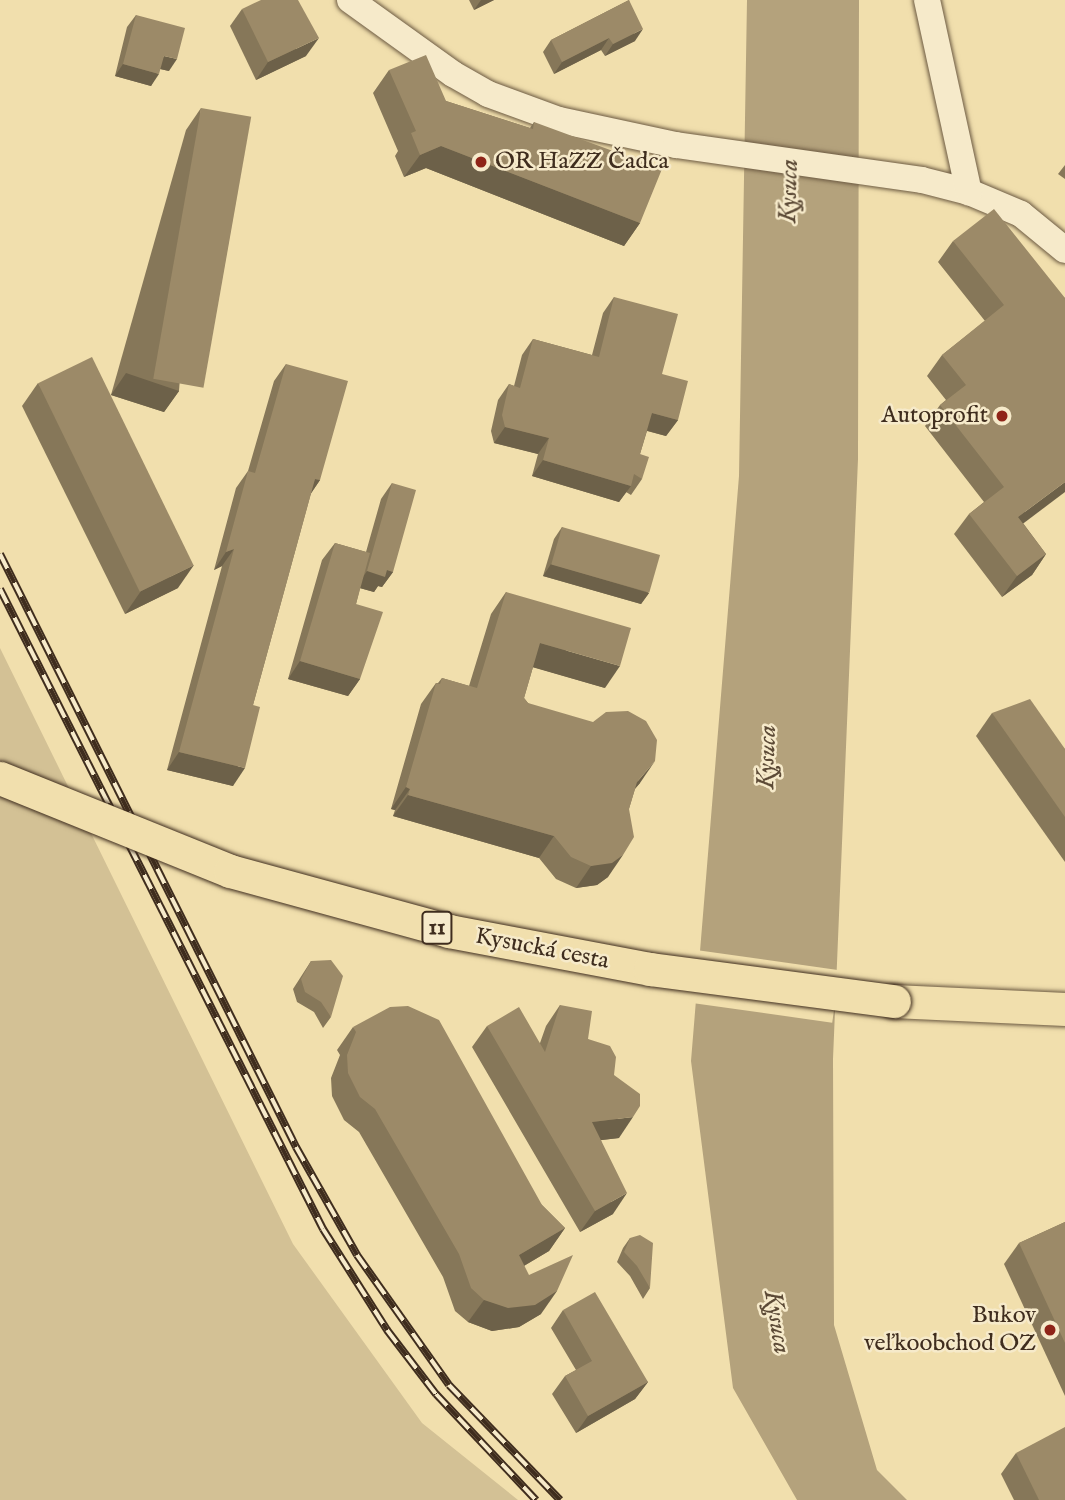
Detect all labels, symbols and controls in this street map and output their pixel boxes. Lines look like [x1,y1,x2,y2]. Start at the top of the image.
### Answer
place label: OR HaZZ Čadca [495,148,669,176]
marker: OR HaZZ Čadca [473,154,489,170]
water label: Kysuca [772,158,806,224]
place label: Autoprofit [881,402,988,430]
marker: Autoprofit [994,408,1010,424]
water label: Kysuca [750,724,784,790]
road number: 11 [421,909,453,948]
street label: Kysucká cesta [473,922,611,976]
water label: Kysuca [757,1288,797,1356]
place label: Bukov veľkoobchod OZ [864,1302,1036,1358]
marker: Bukov veľkoobchod OZ [1042,1322,1058,1338]

